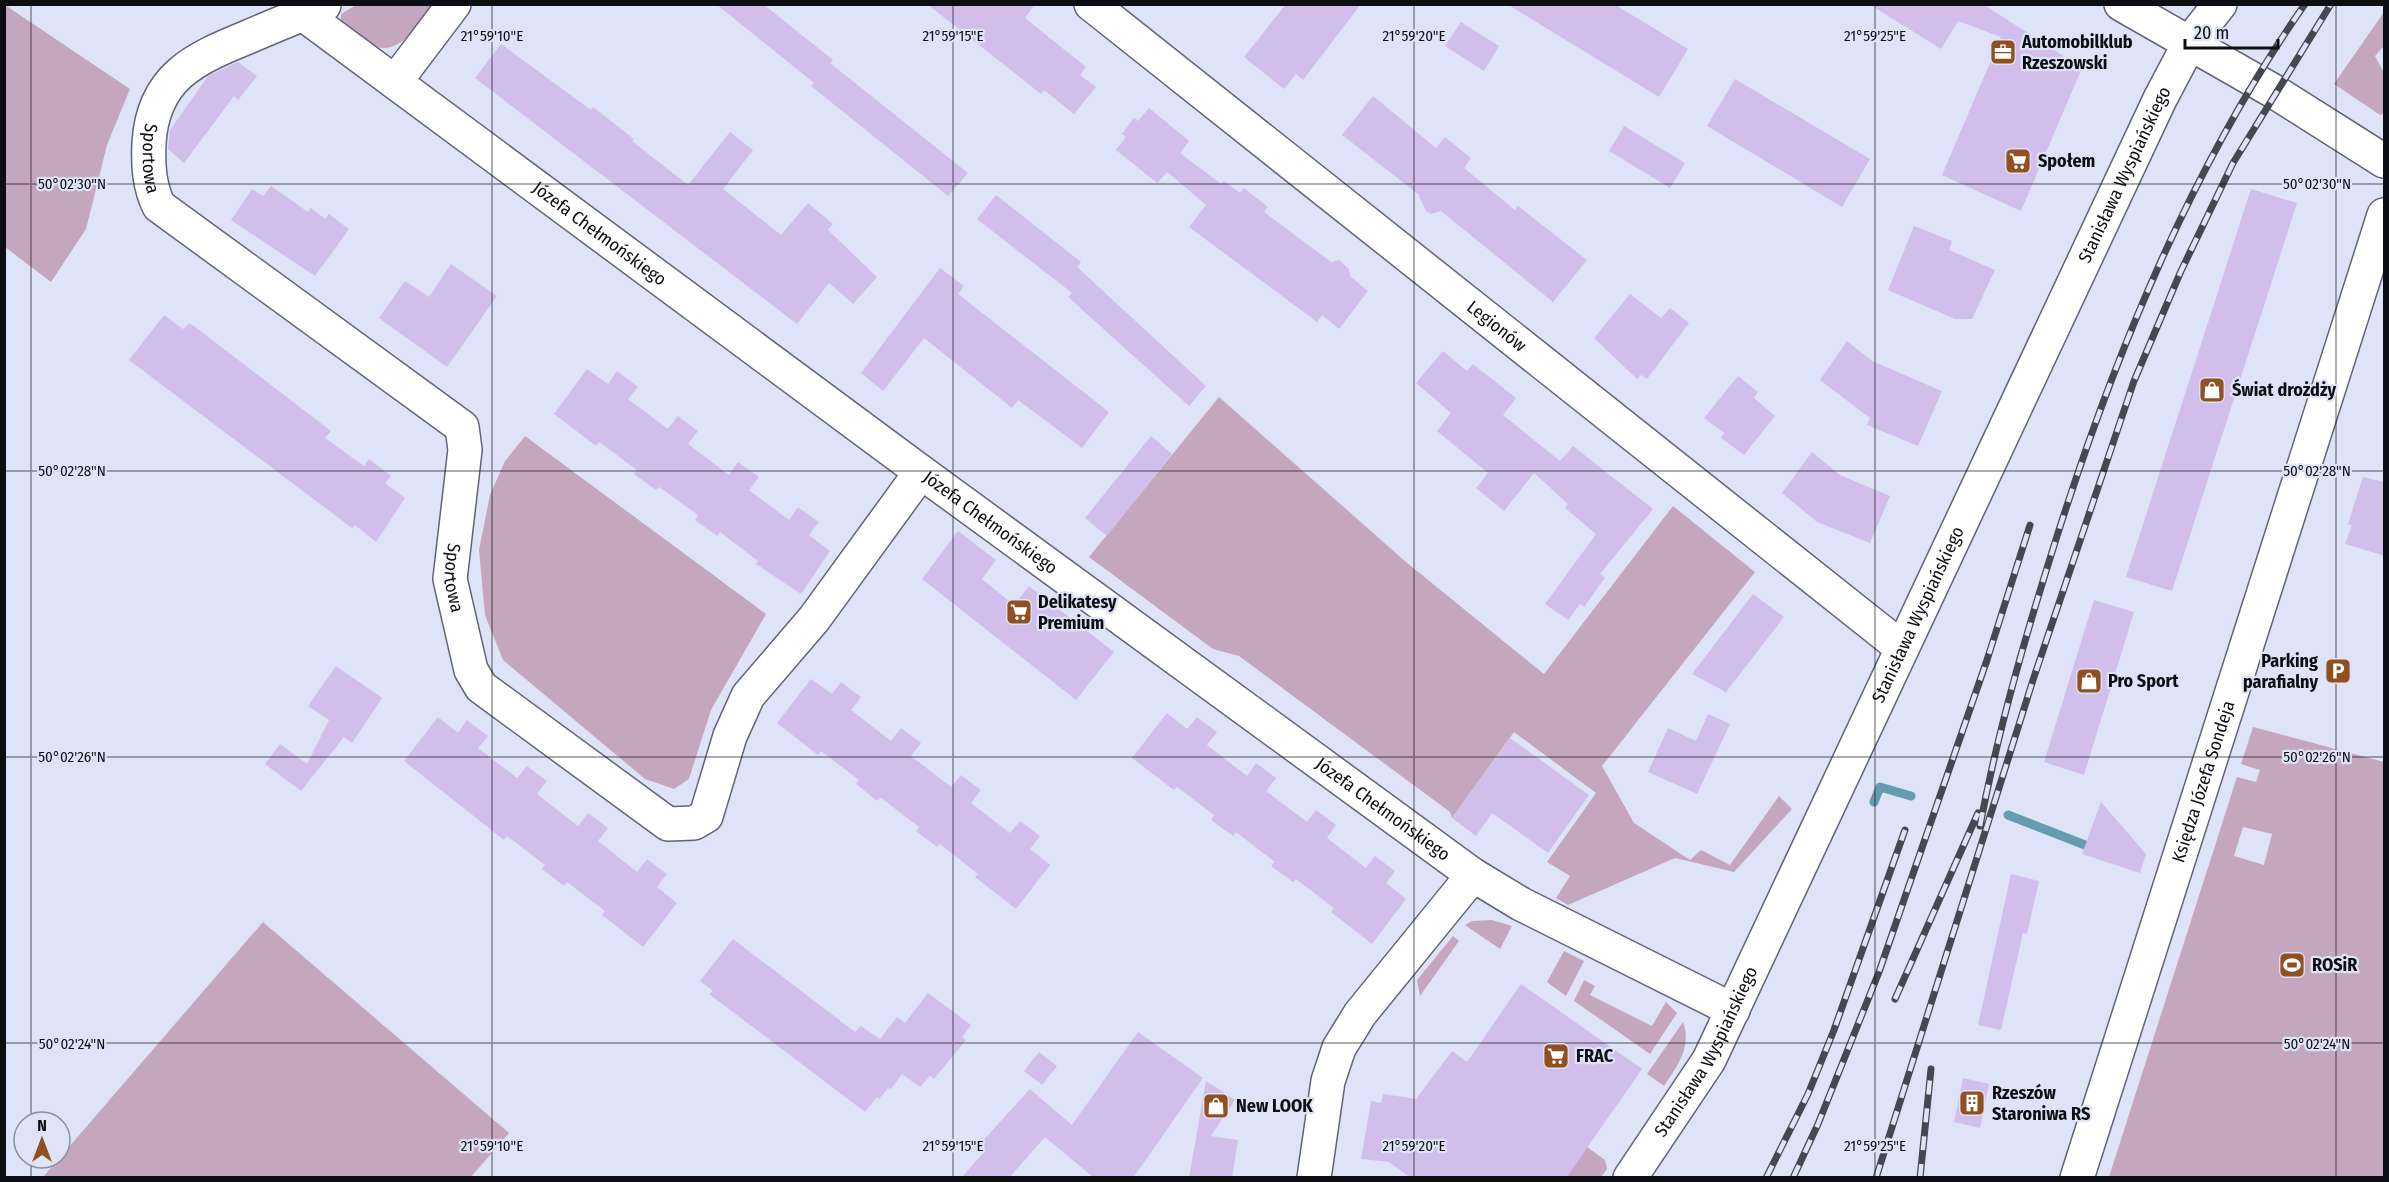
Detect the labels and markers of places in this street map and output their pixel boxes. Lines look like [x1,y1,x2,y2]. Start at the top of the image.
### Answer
place label: Automobilklub Rzeszowski [2021,31,2133,74]
office icon: Automobilklub Rzeszowski [1988,37,2018,67]
supermarket icon: Społem [2003,146,2033,176]
place label: Społem [2038,150,2095,172]
shop icon: Świat drożdży [2197,375,2227,405]
place label: Świat drożdży [2232,378,2336,401]
place label: Delikatesy Premium [1038,591,1117,634]
supermarket icon: Delikatesy Premium [1004,597,1034,627]
place label: Parking parafialny [2243,650,2318,693]
parking icon: Parking parafialny [2323,656,2353,686]
shop icon: Pro Sport [2074,666,2104,696]
place label: Pro Sport [2108,670,2179,692]
sports icon: ROSiR [2277,950,2307,980]
place label: ROSiR [2312,954,2358,976]
supermarket icon: FRAC [1541,1041,1571,1071]
place label: FRAC [1576,1045,1614,1067]
place label: Rzeszów Staroniwa RS [1992,1082,2090,1125]
building icon: Rzeszów Staroniwa RS [1957,1088,1987,1118]
shop icon: New LOOK [1201,1091,1231,1121]
place label: New LOOK [1236,1095,1313,1117]

